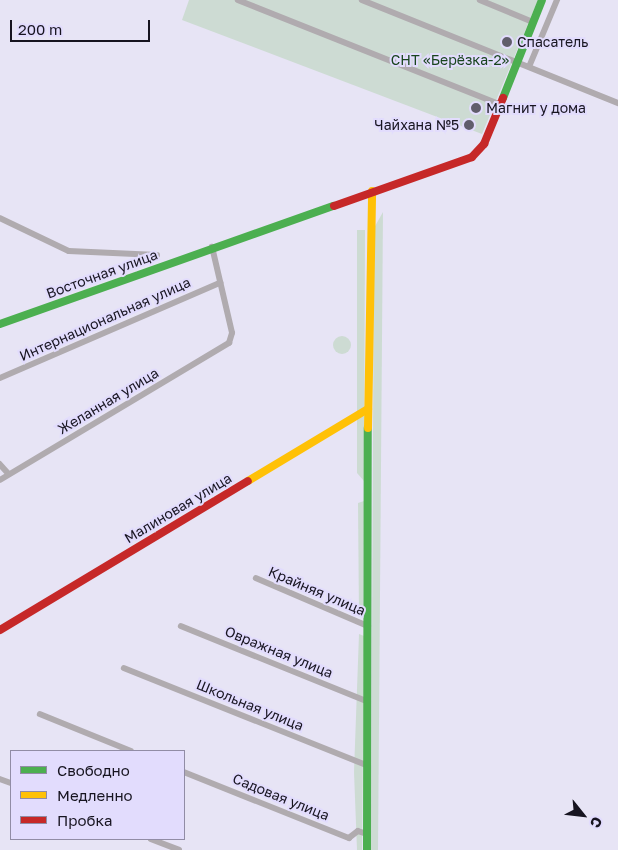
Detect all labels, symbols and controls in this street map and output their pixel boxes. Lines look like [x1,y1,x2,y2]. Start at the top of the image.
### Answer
scale bar [12,10,152,42]
text: 200 m [18,20,62,38]
place label: Спасатель [517,34,588,50]
marker: Спасатель [501,36,513,48]
park label: СНТ «Берёзка-2» [391,52,509,68]
place label: Магнит у дома [486,100,586,116]
marker: Магнит у дома [470,102,482,114]
place label: Чайхана №5 [374,117,459,133]
marker: Чайхана №5 [463,119,475,131]
street label: Восточная улица [44,246,160,302]
street label: Интернациональная улица [17,274,193,364]
street label: Желанная улица [55,364,161,438]
street label: Малиновая улица [121,469,235,547]
street label: Крайняя улица [266,563,368,619]
street label: Овражная улица [223,623,335,681]
street label: Школьная улица [194,676,306,734]
legend [10,750,185,840]
text: Свободно [57,761,130,779]
street label: Садовая улица [230,770,332,824]
text: Медленно [57,786,133,804]
north arrow [558,790,608,840]
text: Пробка [57,811,112,829]
text: С [587,814,606,831]

